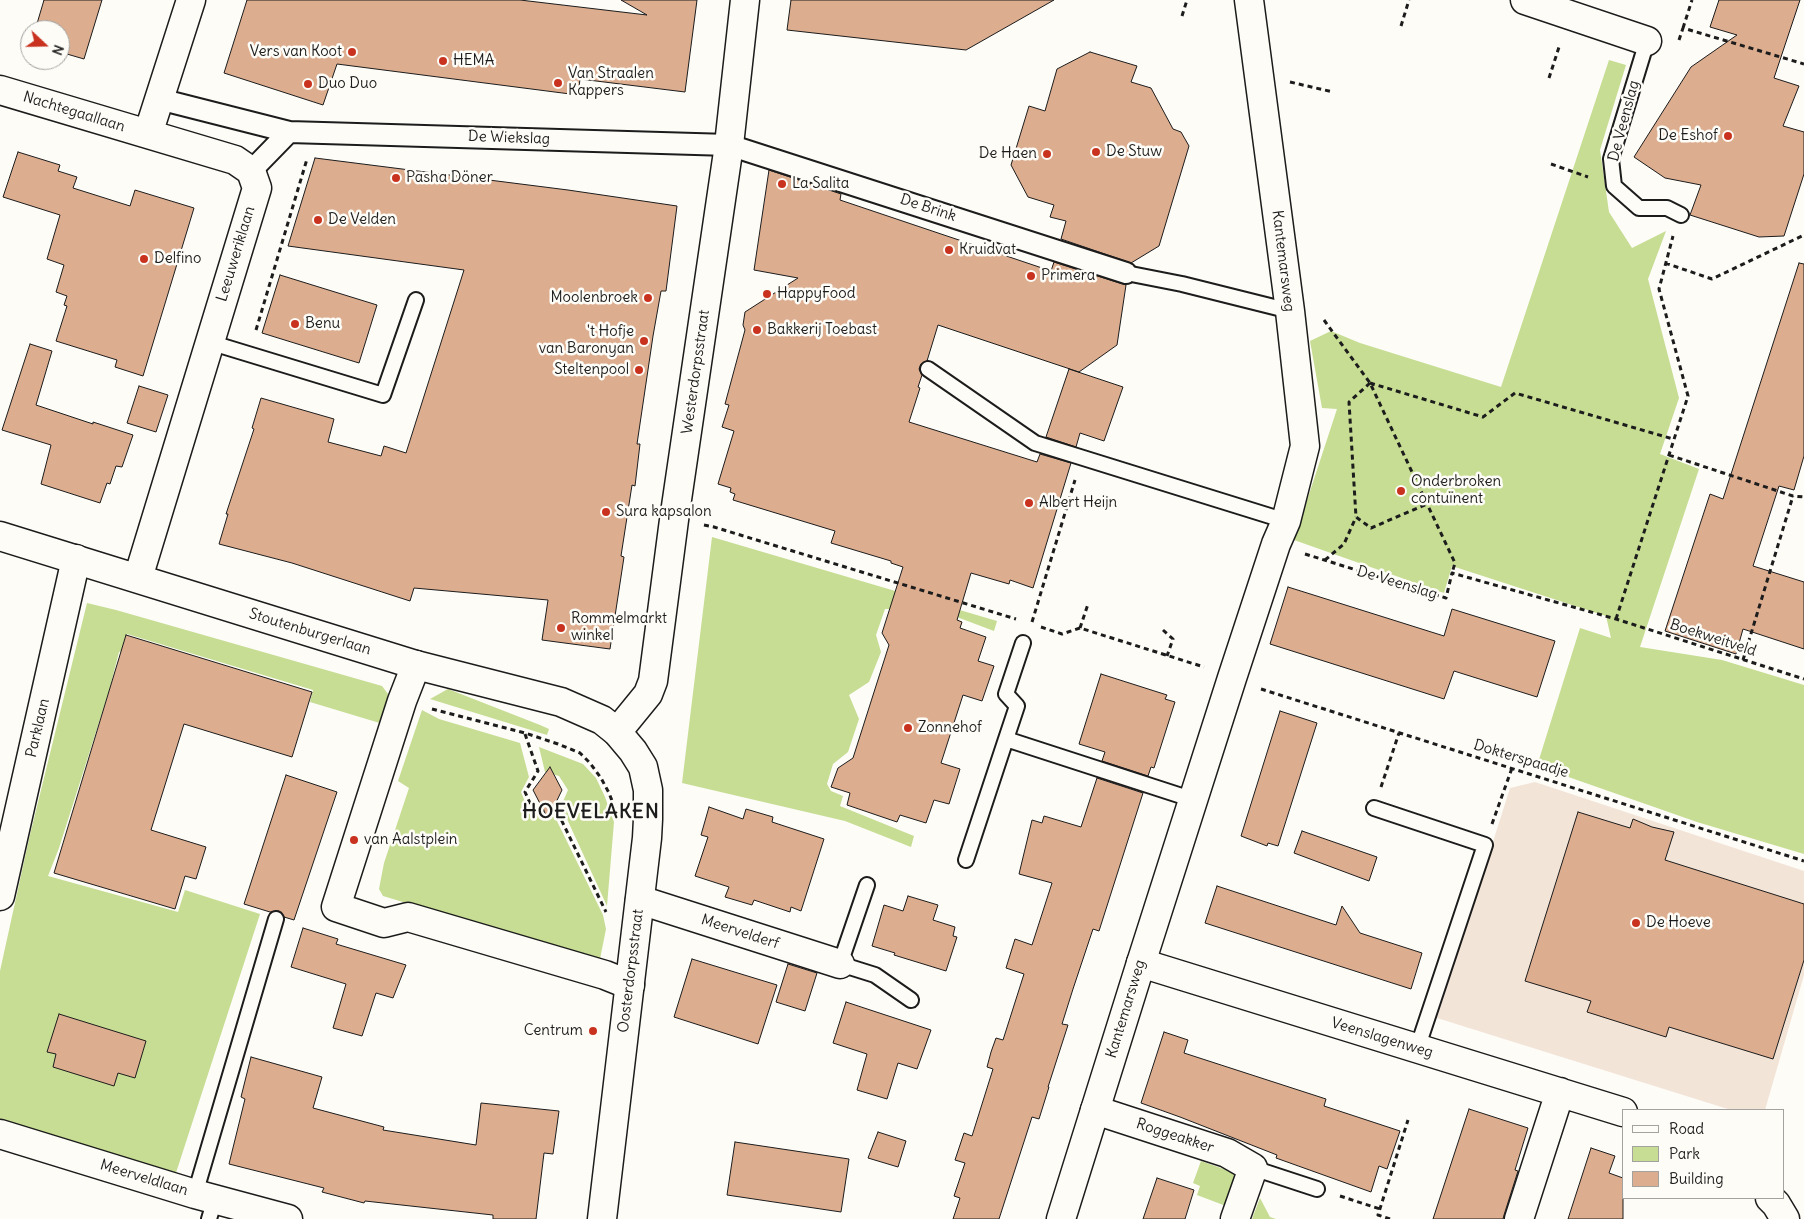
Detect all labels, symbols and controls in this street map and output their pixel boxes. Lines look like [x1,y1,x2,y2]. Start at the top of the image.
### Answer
north arrow [20,20,70,70]
text: N [48,42,68,58]
place label: Vers van Koot [250,43,342,61]
marker: Vers van Koot [346,46,358,58]
place label: HEMA [453,52,494,70]
marker: HEMA [437,55,449,67]
place label: Van Straalen Kappers [568,65,654,100]
place label: Duo Duo [318,75,377,93]
marker: Van Straalen Kappers [552,77,564,89]
marker: Duo Duo [302,78,314,90]
street label: De Veenslag [1605,79,1643,163]
street label: Nachtegaallaan [21,88,127,136]
place label: De Eshof [1658,127,1718,145]
street label: De Wiekslag [468,128,550,148]
marker: De Eshof [1722,130,1734,142]
place label: De Stuw [1106,143,1162,161]
place label: De Haen [979,145,1037,163]
marker: De Stuw [1090,146,1102,158]
marker: De Haen [1041,148,1053,160]
place label: Pasha Döner [406,169,493,187]
marker: Pasha Döner [390,172,402,184]
place label: La Salita [792,175,849,193]
marker: La Salita [776,178,788,190]
street label: De Brink [898,190,958,226]
street label: Leeuweriklaan [213,204,259,304]
street label: Kantemarsweg [1268,209,1298,313]
place label: De Velden [328,211,396,229]
marker: De Velden [312,214,324,226]
place label: Kruidvat [959,241,1016,259]
marker: Kruidvat [943,244,955,256]
place label: Delfino [154,250,201,268]
marker: Delfino [138,253,150,265]
place label: Primera [1041,267,1095,285]
marker: Primera [1025,270,1037,282]
place label: HappyFood [777,285,855,303]
marker: HappyFood [761,288,773,300]
place label: Moolenbroek [551,289,638,307]
marker: Moolenbroek [642,292,654,304]
street label: Westerdorpsstraat [678,309,714,435]
place label: Benu [305,315,340,333]
marker: Benu [289,318,301,330]
place label: Bakkerij Toebast [767,321,877,339]
place label: 't Hofje van Baronyan [539,323,634,358]
marker: Bakkerij Toebast [751,324,763,336]
marker: 't Hofje van Baronyan [638,335,650,347]
place label: Steltenpool [554,361,629,379]
marker: Steltenpool [633,364,645,376]
place label: Onderbroken contuïnent [1411,473,1501,508]
marker: Onderbroken contuïnent [1395,485,1407,497]
place label: Albert Heijn [1039,494,1117,512]
marker: Albert Heijn [1023,497,1035,509]
place label: Sura kapsalon [616,503,712,521]
marker: Sura kapsalon [600,506,612,518]
street label: De Veenslag [1355,562,1439,604]
street label: Stoutenburgerlaan [247,605,373,659]
place label: Rommelmarkt winkel [571,610,667,645]
street label: Boekweitveld [1668,616,1758,660]
marker: Rommelmarkt winkel [555,622,567,634]
street label: Parklaan [22,697,54,759]
place label: Zonnehof [918,719,982,737]
marker: Zonnehof [902,722,914,734]
street label: Dokterspaadje [1471,736,1571,782]
district label: HOEVELAKEN [521,800,661,824]
place label: van Aalstplein [364,831,457,849]
marker: van Aalstplein [348,834,360,846]
street label: Oosterdorpsstraat [614,908,648,1034]
street label: Meervelderf [699,911,781,953]
place label: De Hoeve [1646,914,1711,932]
marker: De Hoeve [1630,917,1642,929]
street label: Kantemarsweg [1102,958,1150,1060]
street label: Veenslagenweg [1329,1014,1435,1062]
place label: Centrum [524,1022,583,1040]
marker: Centrum [587,1025,599,1037]
legend [1622,1109,1784,1199]
street label: Roggeakker [1134,1115,1216,1157]
text: Road [1669,1119,1704,1138]
text: Park [1669,1144,1700,1163]
street label: Meerveldlaan [98,1156,190,1200]
text: Building [1669,1169,1724,1188]

